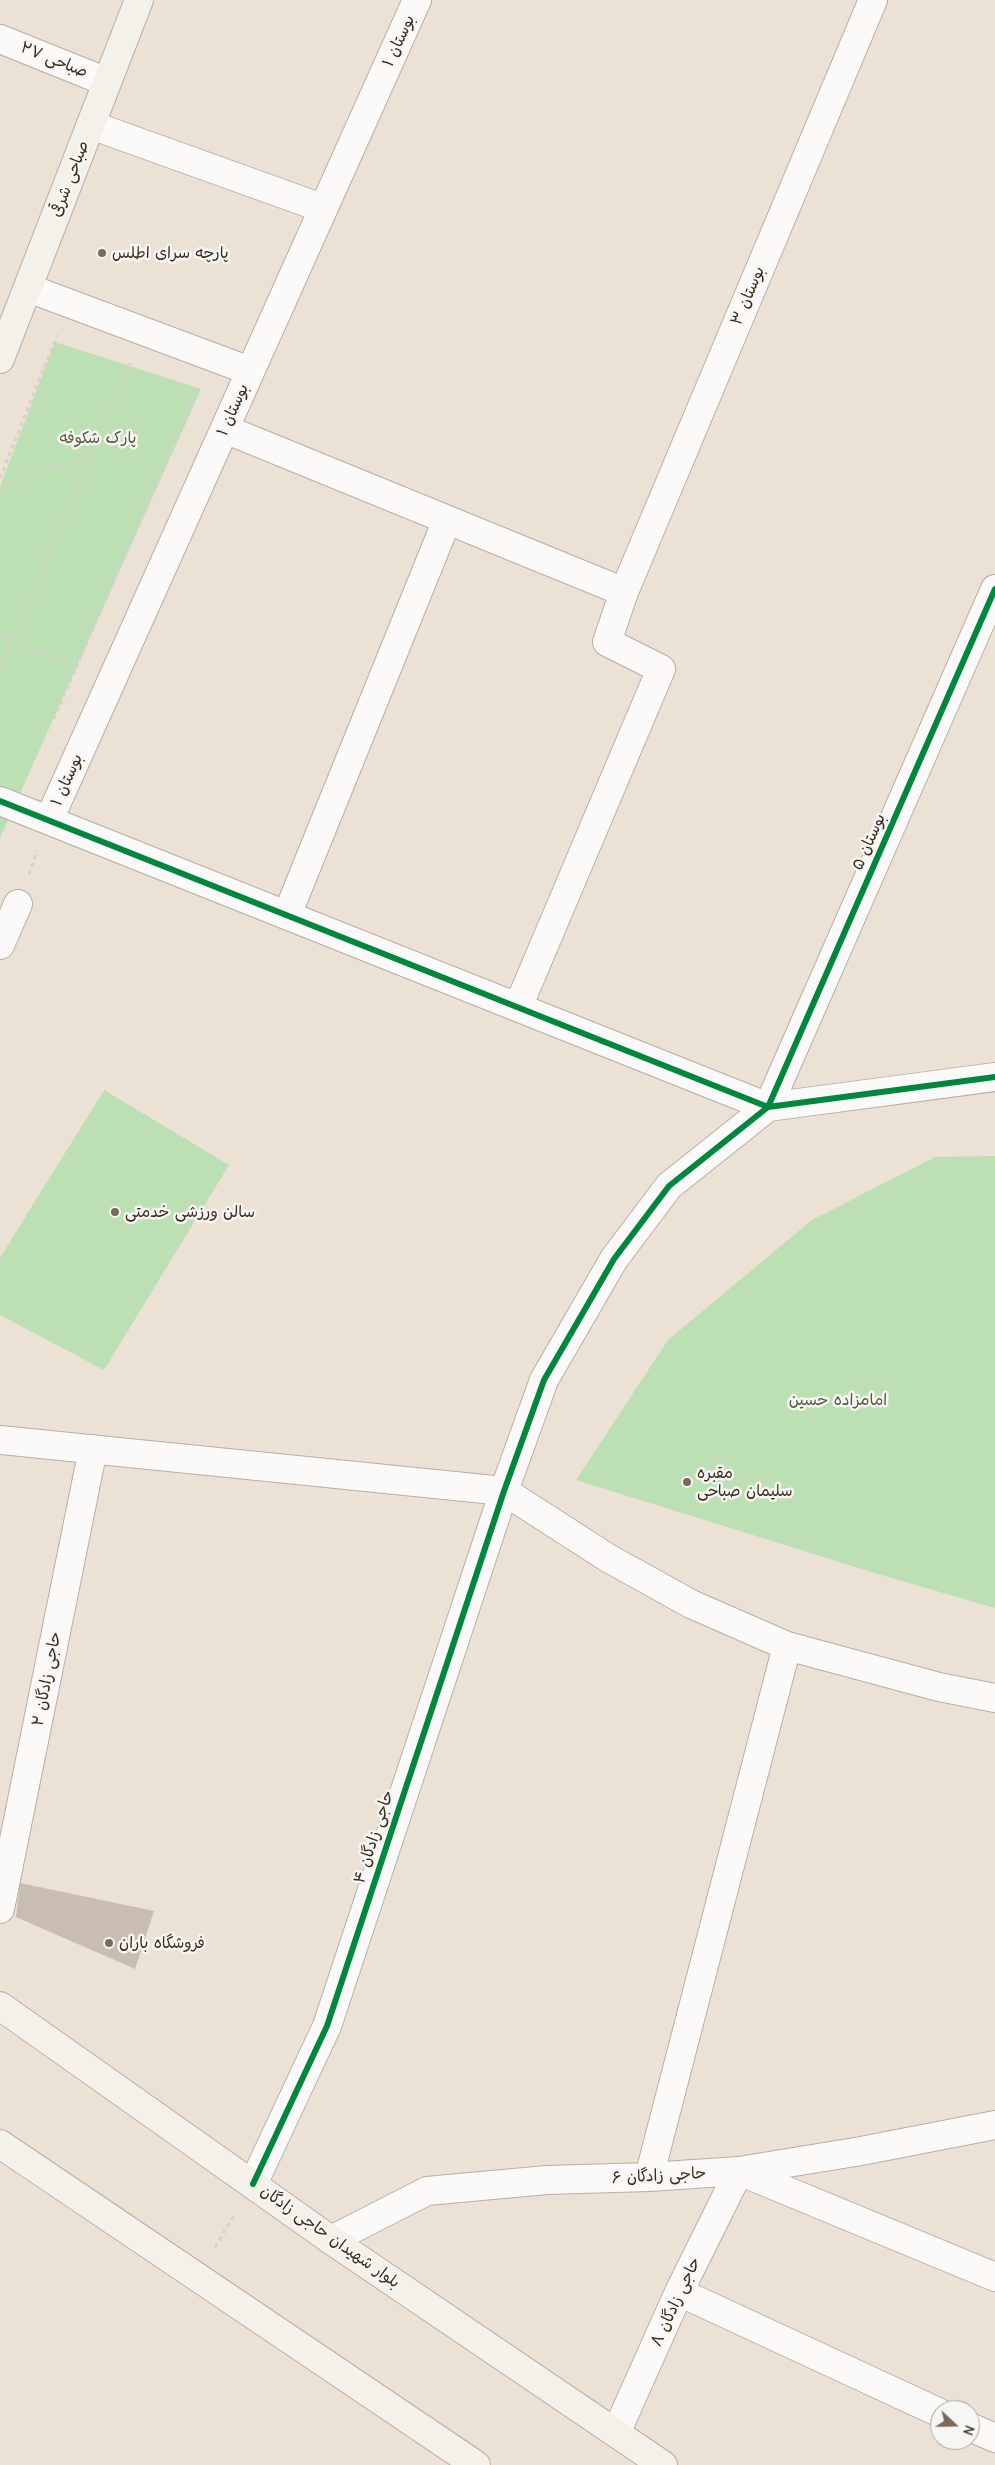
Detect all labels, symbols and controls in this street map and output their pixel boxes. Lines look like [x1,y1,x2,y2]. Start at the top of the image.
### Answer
street label: بوستان ۱ [379,12,419,70]
street label: صباحی ۲۷ [17,38,91,82]
street label: صباحی شرقی [47,138,93,220]
place label: پارچه سرای اطلس [112,243,229,263]
marker: پارچه سرای اطلس [96,247,108,259]
street label: بوستان ۳ [727,264,769,328]
street label: بوستان ۱ [213,381,253,439]
park label: پارک شکوفه [60,428,136,448]
street label: بوستان ۱ [47,751,87,809]
street label: بوستان ۵ [848,811,890,873]
place label: سالن ورزشی خدمتی [125,1202,255,1222]
marker: سالن ورزشی خدمتی [109,1206,121,1218]
park label: امامزاده حسین [789,1390,887,1410]
place label: مقبره سلیمان صباحی [697,1463,793,1501]
marker: مقبره سلیمان صباحی [681,1476,693,1488]
street label: حاجی زادگان ۲ [28,1630,66,1728]
street label: حاجی زادگان ۴ [350,1788,398,1886]
place label: فروشگاه باران [119,1933,205,1953]
marker: فروشگاه باران [103,1937,115,1949]
street label: حاجی زادگان ۶ [611,2164,707,2188]
street label: بلوار شهیدان حاجی زادگان [256,2182,404,2292]
street label: حاجی زادگان ۸ [647,2254,705,2350]
north arrow [930,2400,980,2450]
text: N [959,2423,978,2438]

